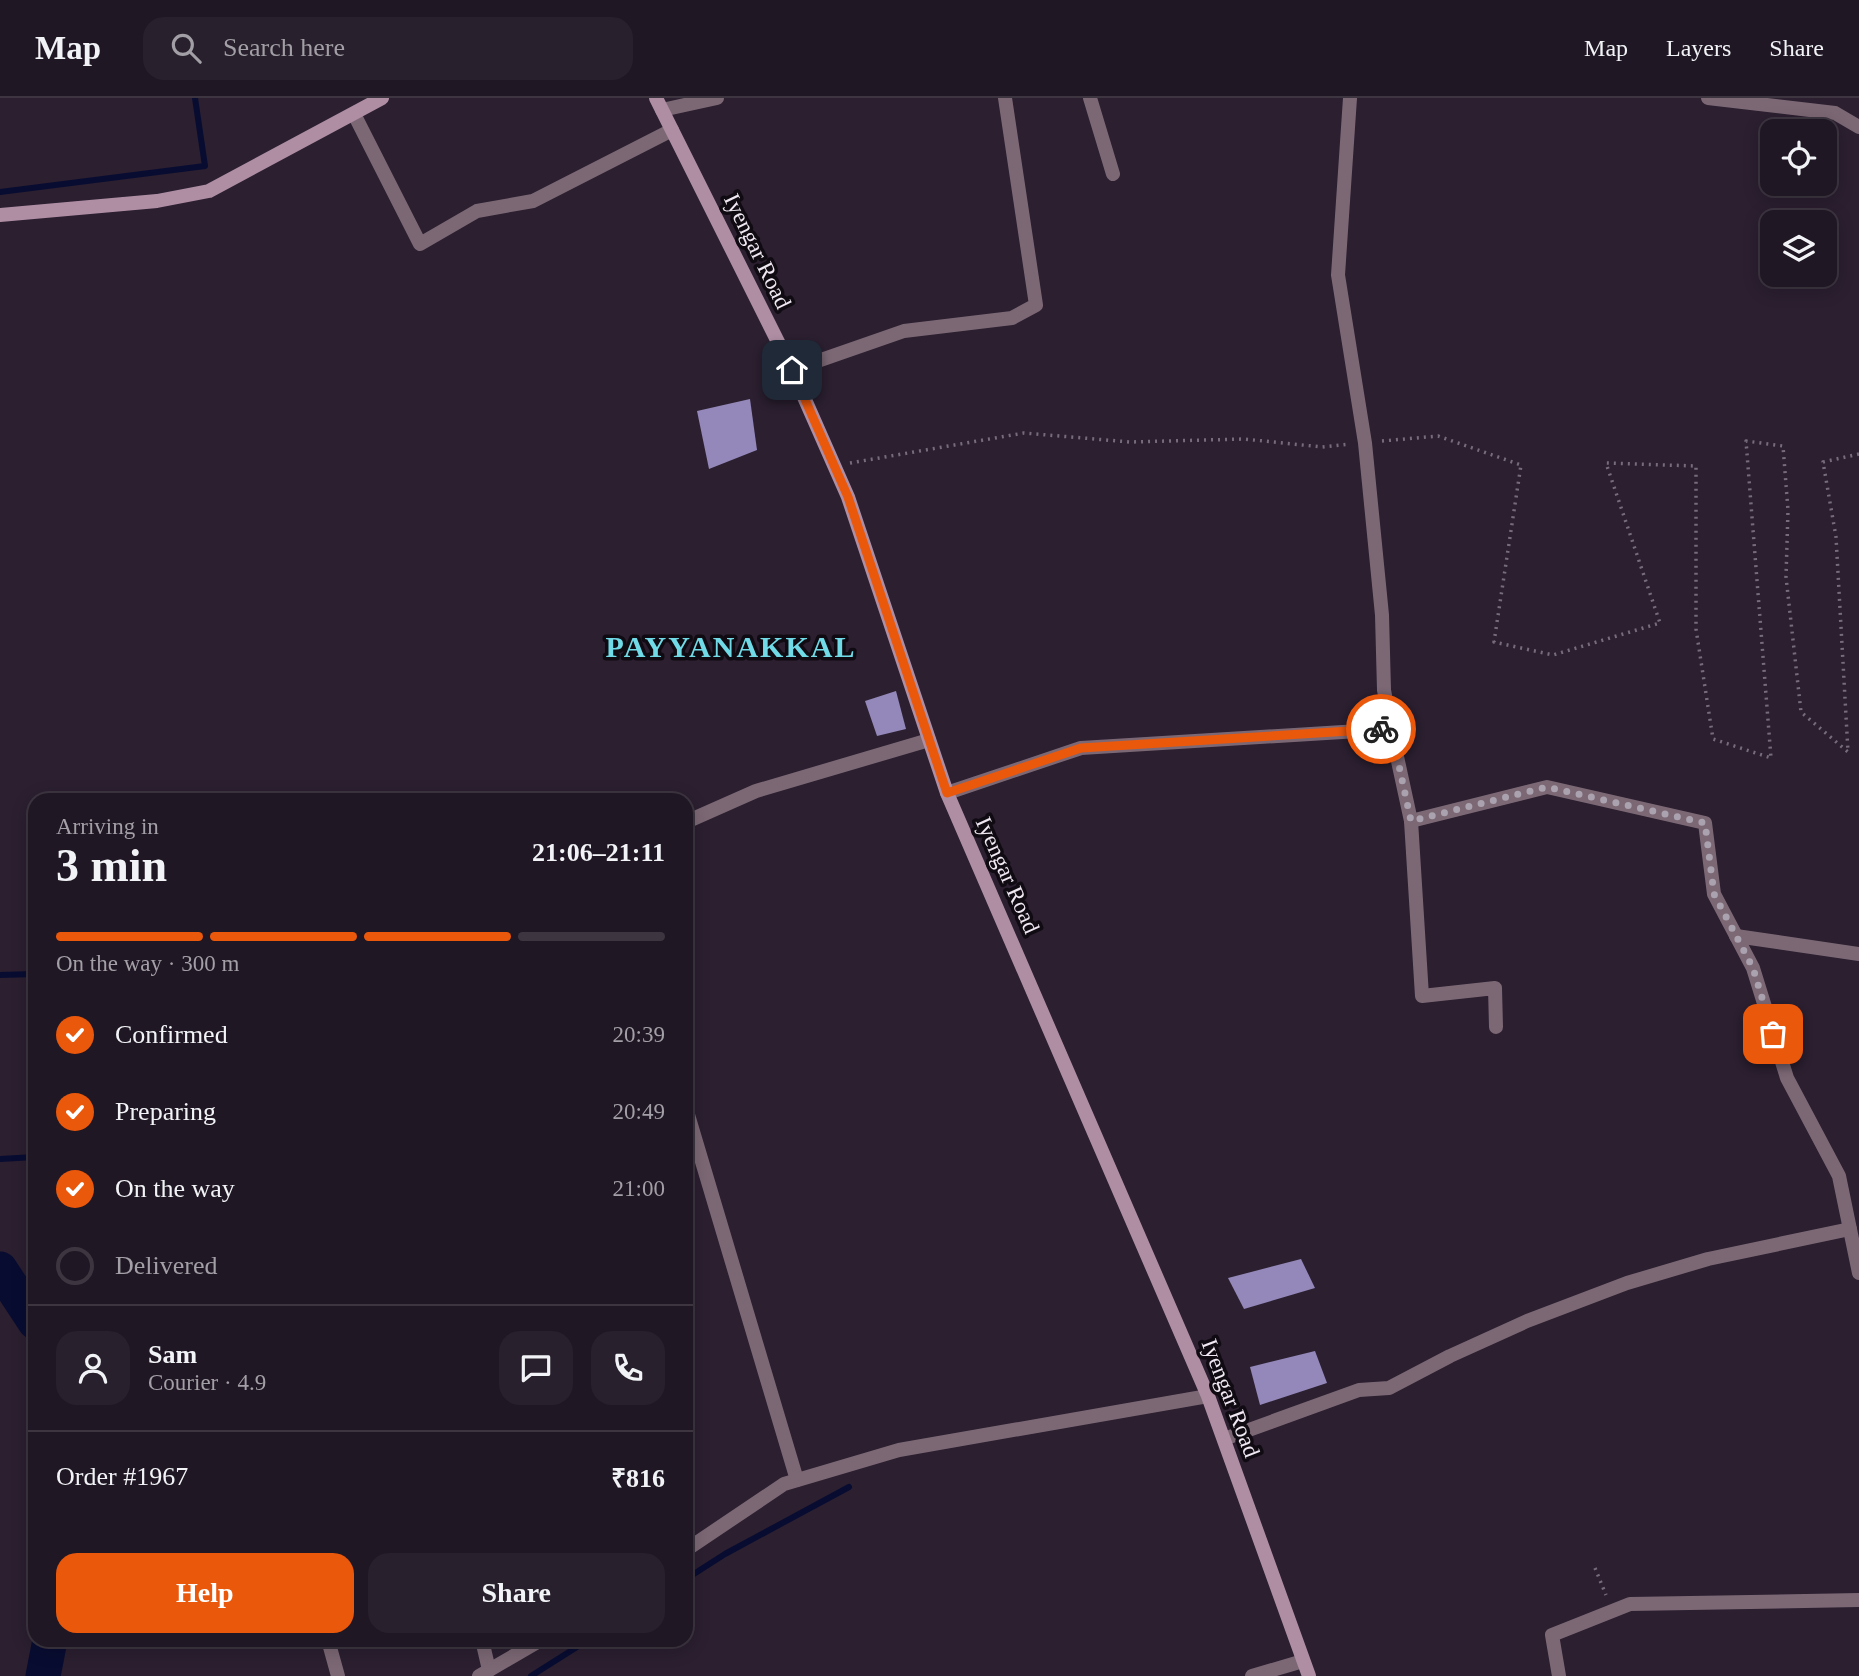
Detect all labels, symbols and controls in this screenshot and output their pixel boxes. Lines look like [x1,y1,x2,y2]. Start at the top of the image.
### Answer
search box [143,17,633,80]
icon: search [167,29,205,67]
text: Map [35,30,101,66]
text: Search here [223,33,345,62]
text: Map [1584,35,1628,61]
text: Layers [1666,35,1731,61]
text: Share [1769,35,1824,61]
map controls [1760,119,1837,287]
button: locate [1760,119,1837,196]
street label: Iyengar Road [719,190,796,313]
button: layers [1760,210,1837,287]
pin [762,340,822,400]
icon: home [773,351,811,389]
district label: PAYYANAKKAL [606,630,856,663]
courier [1346,694,1416,764]
icon: bike [1362,710,1400,748]
street label: Iyengar Road [971,813,1044,938]
text: Arriving in [56,814,159,839]
text: 21:06–21:11 [532,838,665,867]
text: 3 min [56,840,167,891]
text: On the way · 300 m [56,951,239,976]
pin [1743,1004,1803,1064]
icon: bag [1754,1015,1792,1053]
icon: check [56,1016,94,1054]
text: Confirmed [115,1020,228,1049]
text: 20:39 [613,1022,665,1047]
icon: check [56,1093,94,1131]
text: Preparing [115,1097,216,1126]
text: 20:49 [613,1099,665,1124]
icon: check [56,1170,94,1208]
text: On the way [115,1174,235,1203]
text: 21:00 [613,1176,665,1201]
text: Delivered [115,1251,218,1280]
button: person [56,1331,130,1405]
button: chat [499,1331,573,1405]
button: phone [591,1331,665,1405]
street label: Iyengar Road [1197,1336,1265,1461]
text: Sam [148,1340,197,1369]
text: Courier · 4.9 [148,1370,266,1395]
text: Order #1967 [56,1462,188,1491]
text: ₹816 [611,1464,665,1493]
button: Help [56,1553,354,1633]
button: Share [368,1553,665,1633]

